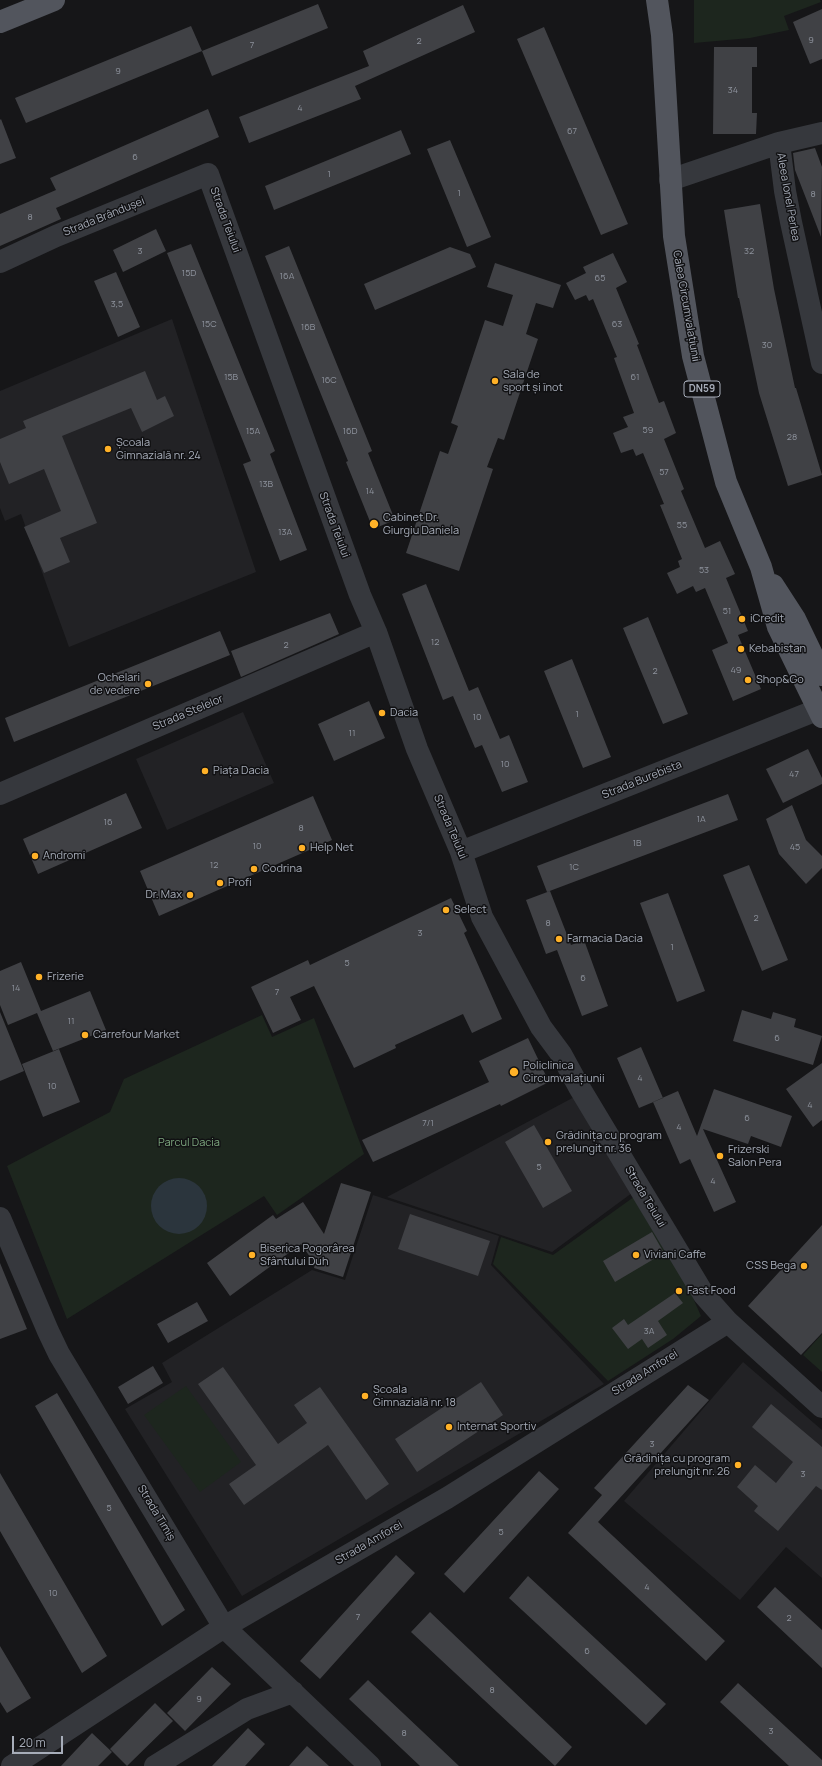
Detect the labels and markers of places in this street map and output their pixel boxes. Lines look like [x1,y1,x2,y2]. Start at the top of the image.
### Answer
place label: Sala de sport și înot [503,368,563,394]
marker: Sala de sport și înot [490,376,500,386]
place label: Școala Gimnazială nr. 24 [116,436,201,462]
marker: Școala Gimnazială nr. 24 [103,444,113,454]
place label: Cabinet Dr. Giurgiu Daniela [383,511,459,537]
marker: Cabinet Dr. Giurgiu Daniela [368,518,380,530]
place label: iCredit [750,612,784,626]
marker: iCredit [737,614,747,624]
place label: Kebabistan [749,642,806,656]
marker: Kebabistan [736,644,746,654]
place label: Ochelari de vedere [90,671,140,697]
place label: Shop&Go [756,673,804,687]
marker: Shop&Go [743,675,753,685]
marker: Ochelari de vedere [143,679,153,689]
place label: Dacia [390,706,418,720]
marker: Dacia [377,708,387,718]
place label: Piața Dacia [213,764,269,778]
marker: Piața Dacia [200,766,210,776]
place label: Help Net [310,841,354,855]
marker: Help Net [297,843,307,853]
place label: Andromi [43,849,85,863]
marker: Andromi [30,851,40,861]
place label: Codrina [262,862,302,876]
marker: Codrina [249,864,259,874]
place label: Profi [228,876,252,890]
marker: Profi [215,878,225,888]
place label: Dr. Max [145,888,182,902]
marker: Dr. Max [185,890,195,900]
place label: Select [454,903,487,917]
marker: Select [441,905,451,915]
place label: Farmacia Dacia [567,932,643,946]
marker: Farmacia Dacia [554,934,564,944]
place label: Frizerie [47,970,84,984]
marker: Frizerie [34,972,44,982]
place label: Carrefour Market [93,1028,180,1042]
marker: Carrefour Market [80,1030,90,1040]
place label: Policlinica Circumvalațiunii [523,1059,604,1085]
marker: Policlinica Circumvalațiunii [508,1066,520,1078]
place label: Grădinița cu program prelungit nr. 36 [556,1129,662,1155]
marker: Grădinița cu program prelungit nr. 36 [543,1137,553,1147]
place label: Frizerski Salon Pera [728,1143,782,1169]
marker: Frizerski Salon Pera [715,1151,725,1161]
place label: Biserica Pogorârea Sfântului Duh [260,1242,355,1268]
place label: Viviani Caffe [644,1248,706,1262]
marker: Biserica Pogorârea Sfântului Duh [247,1250,257,1260]
marker: Viviani Caffe [631,1250,641,1260]
place label: CSS Bega [746,1259,796,1273]
marker: CSS Bega [799,1261,809,1271]
place label: Fast Food [687,1284,736,1298]
marker: Fast Food [674,1286,684,1296]
place label: Școala Gimnazială nr. 18 [373,1383,456,1409]
marker: Școala Gimnazială nr. 18 [360,1391,370,1401]
place label: Internat Sportiv [457,1420,536,1434]
marker: Internat Sportiv [444,1422,454,1432]
place label: Grădinița cu program prelungit nr. 26 [624,1452,730,1478]
marker: Grădinița cu program prelungit nr. 26 [733,1460,743,1470]

